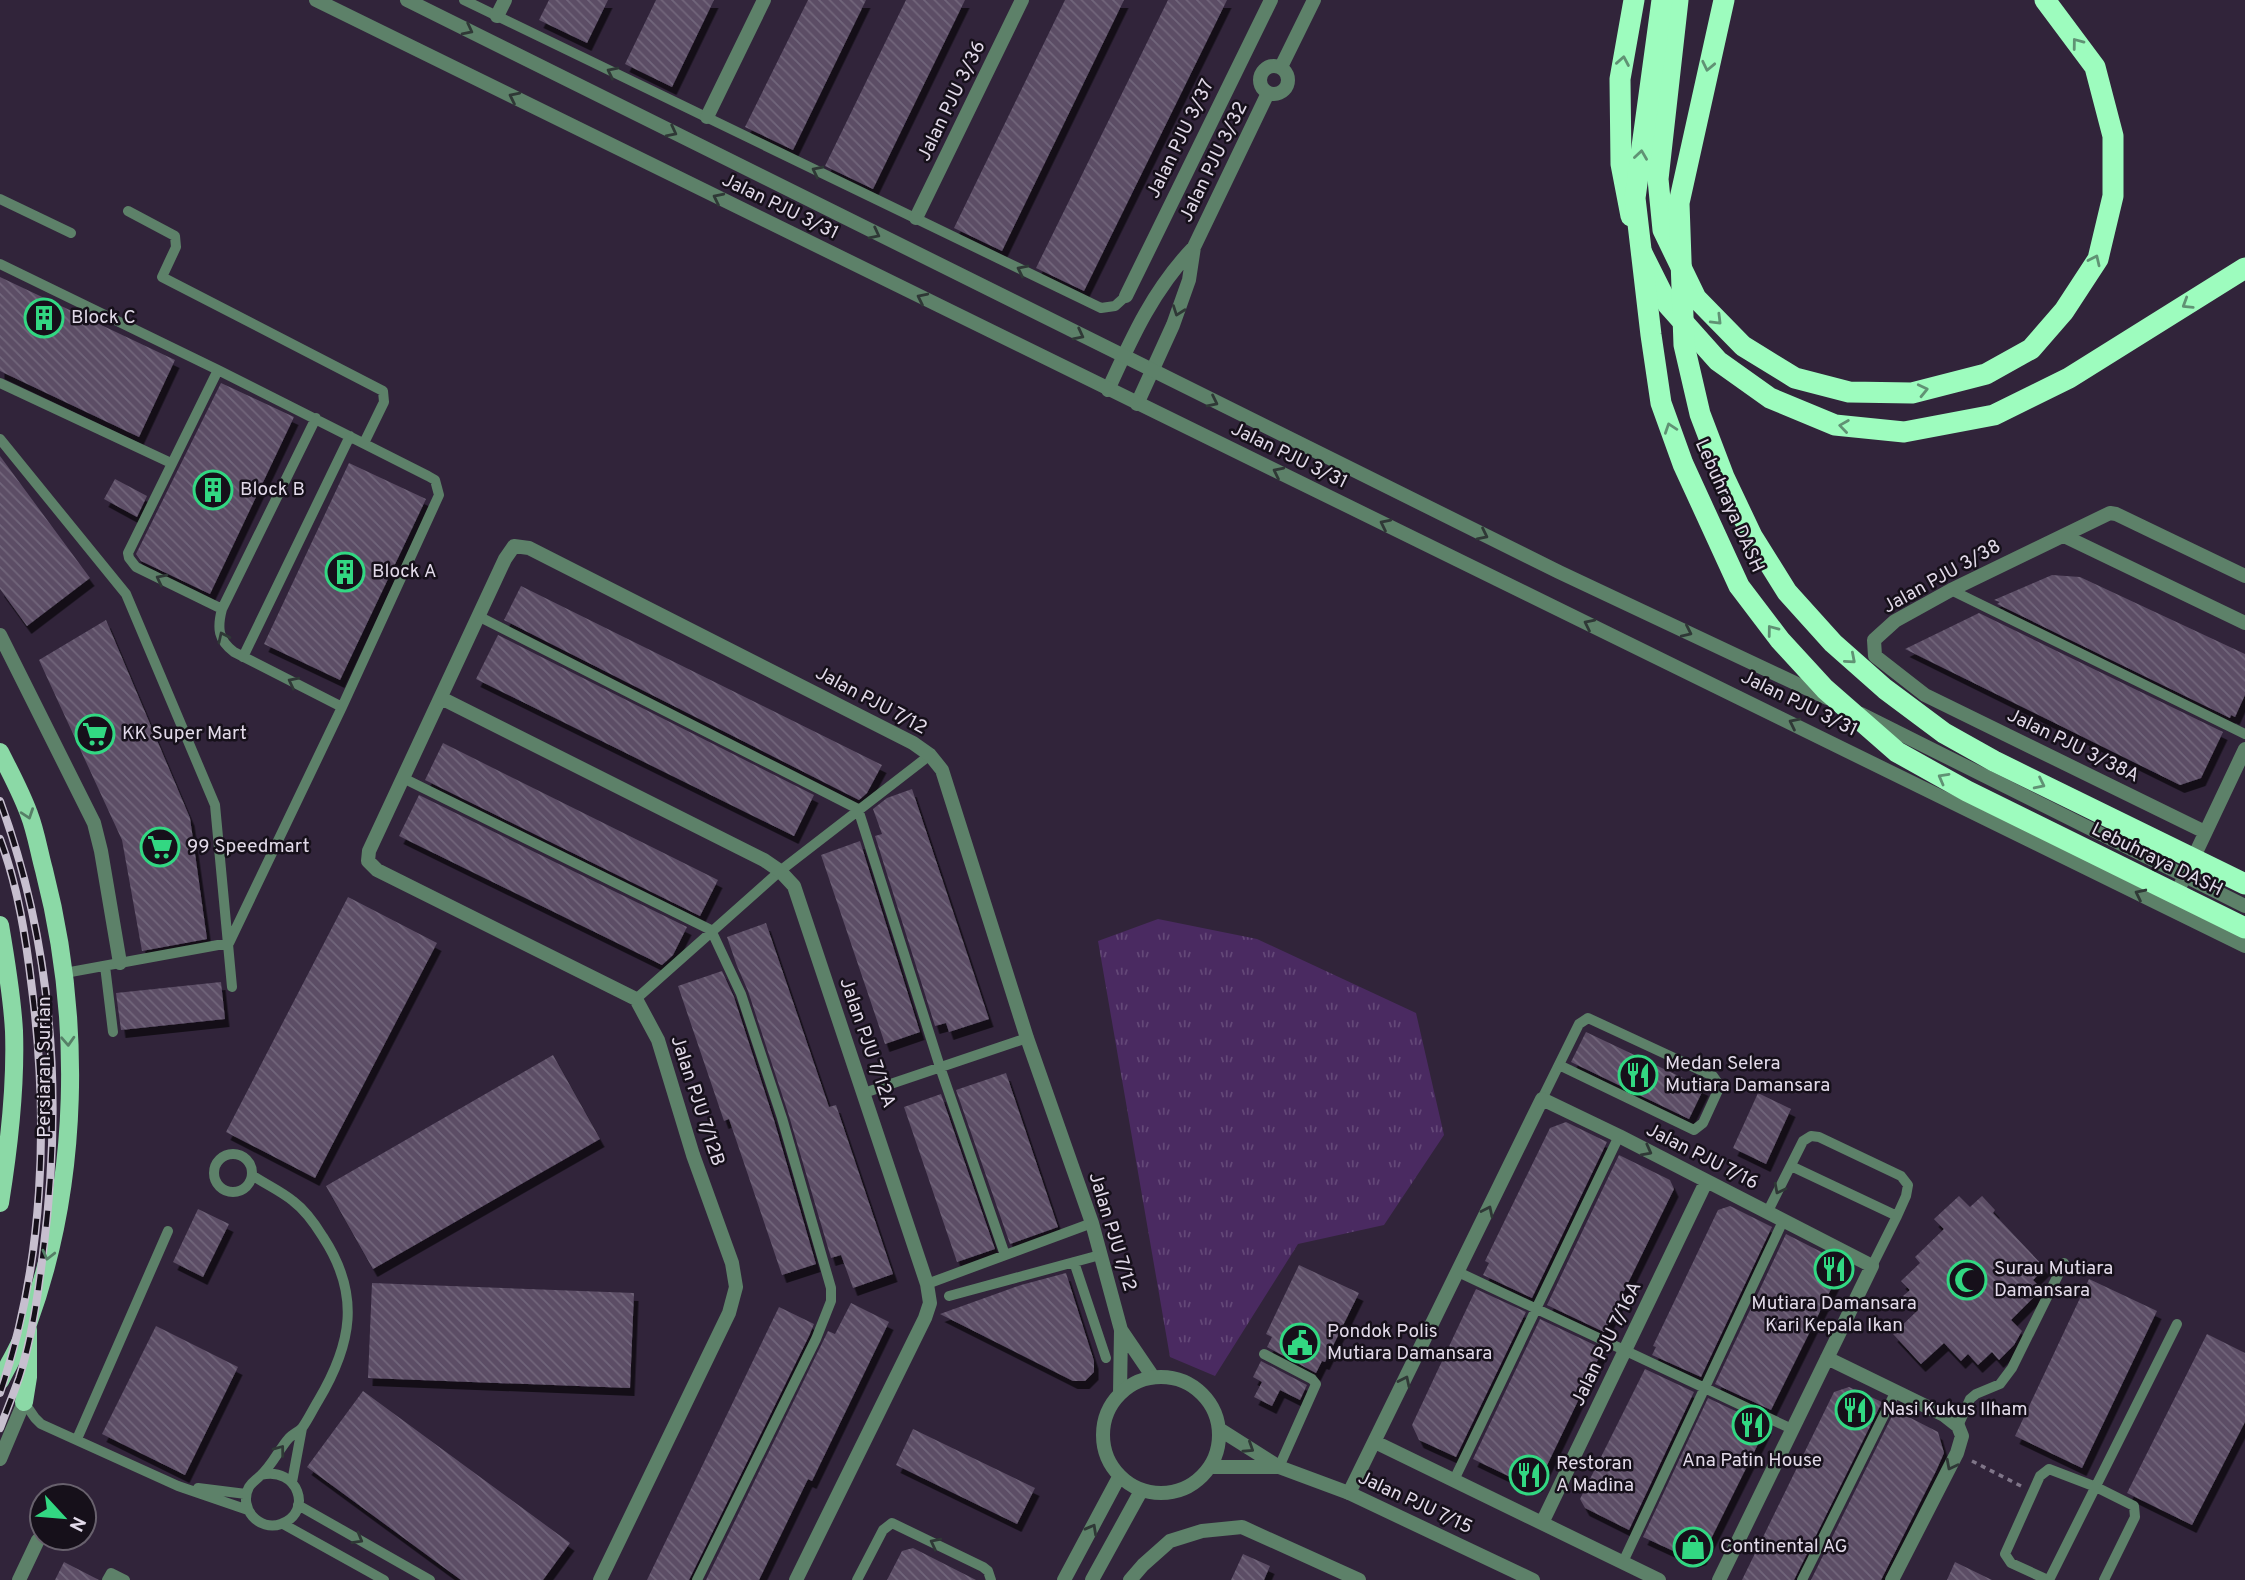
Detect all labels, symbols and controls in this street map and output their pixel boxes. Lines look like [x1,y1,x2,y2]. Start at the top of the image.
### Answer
one-way arrow [461,22,473,36]
street label: Jalan PJU 3/36 [912,37,992,165]
one-way arrow [2073,38,2086,51]
one-way arrow [1615,55,1630,66]
one-way arrow [1702,60,1717,72]
one-way arrow [607,66,619,80]
street label: Jalan PJU 3/37 [1142,75,1220,203]
one-way arrow [509,92,521,106]
street label: Jalan PJU 3/32 [1174,98,1254,226]
one-way arrow [665,124,677,138]
one-way arrow [1633,149,1648,161]
one-way arrow [812,165,824,179]
street label: Jalan PJU 3/31 [718,168,842,246]
one-way arrow [713,192,725,206]
one-way arrow [868,225,880,239]
one-way arrow [2087,255,2101,267]
one-way arrow [1017,264,1029,278]
one-way arrow [917,293,929,307]
one-way arrow [2182,296,2195,309]
building icon: Block C [23,297,65,339]
one-way arrow [1172,305,1186,317]
place label: Block C [71,306,136,330]
one-way arrow [1709,312,1722,325]
one-way arrow [1072,327,1084,341]
one-way arrow [1917,384,1929,398]
one-way arrow [1206,394,1218,408]
street label: Jalan PJU 3/31 [1227,417,1351,495]
one-way arrow [1839,418,1850,433]
one-way arrow [1664,423,1678,435]
street label: Lebuhraya DASH [1689,436,1769,576]
one-way arrow [1273,466,1285,480]
building icon: Block B [192,469,234,511]
place label: Block B [240,478,305,502]
one-way arrow [1380,518,1392,532]
one-way arrow [1476,527,1489,541]
street label: Jalan PJU 3/38 [1879,535,2005,619]
building icon: Block A [324,551,366,593]
place label: Block A [372,560,437,584]
one-way arrow [156,573,168,587]
one-way arrow [1584,618,1596,632]
one-way arrow [1680,624,1692,638]
one-way arrow [1768,625,1781,638]
one-way arrow [218,632,231,645]
one-way arrow [1843,651,1856,663]
street label: Jalan PJU 7/12 [811,661,931,741]
street label: Jalan PJU 3/31 [1737,665,1861,743]
one-way arrow [288,677,300,691]
street label: Jalan PJU 3/38A [2003,704,2143,788]
supermarket icon: KK Super Mart [74,713,116,755]
one-way arrow [1789,718,1801,732]
place label: KK Super Mart [122,722,247,746]
one-way arrow [1937,773,1950,786]
one-way arrow [2033,775,2045,789]
one-way arrow [20,807,34,819]
street label: Lebuhraya DASH [2087,818,2227,902]
supermarket icon: 99 Speedmart [139,826,181,868]
place label: 99 Speedmart [187,835,310,859]
one-way arrow [2135,888,2147,902]
street label: Jalan PJU 7/12A [833,975,901,1111]
street label: Persiaran Surian [33,996,57,1138]
street label: Jalan PJU 7/12B [665,1033,729,1169]
one-way arrow [61,1036,76,1047]
place label: Medan Selera Mutiara Damansara [1665,1052,1830,1098]
restaurant icon: Medan Selera Mutiara Damansara [1617,1054,1659,1096]
street label: Jalan PJU 7/16 [1642,1118,1762,1196]
one-way arrow [1640,1142,1652,1156]
street label: Jalan PJU 7/12 [1082,1169,1142,1295]
one-way arrow [1774,1182,1788,1194]
one-way arrow [1480,1206,1494,1218]
restaurant icon: Mutiara Damansara Kari Kepala Ikan [1813,1248,1855,1290]
one-way arrow [42,1249,56,1261]
place label: Surau Mutiara Damansara [1994,1257,2113,1303]
mosque icon: Surau Mutiara Damansara [1946,1259,1988,1301]
street label: Jalan PJU 7/16A [1566,1278,1648,1410]
place label: Mutiara Damansara Kari Kepala Ikan [1751,1292,1917,1338]
place label: Pondok Polis Mutiara Damansara [1327,1320,1492,1366]
public building icon: Pondok Polis Mutiara Damansara [1279,1322,1321,1364]
one-way arrow [1396,1376,1410,1388]
restaurant icon: Nasi Kukus Ilham [1834,1389,1876,1431]
place label: Nasi Kukus Ilham [1882,1398,2028,1422]
restaurant icon: Ana Patin House [1731,1404,1773,1446]
one-way arrow [1241,1439,1254,1452]
one-way arrow [272,1446,284,1458]
place label: Ana Patin House [1682,1449,1822,1473]
place label: Restoran A Madina [1556,1452,1634,1498]
restaurant icon: Restoran A Madina [1508,1454,1550,1496]
one-way arrow [1945,1458,1959,1471]
street label: Jalan PJU 7/15 [1354,1466,1476,1540]
north arrow [28,1482,98,1552]
text: N [63,1512,90,1535]
one-way arrow [1084,1524,1098,1536]
shop icon: Continental AG [1672,1526,1714,1568]
one-way arrow [350,1531,363,1544]
place label: Continental AG [1720,1535,1848,1559]
one-way arrow [929,1538,942,1551]

